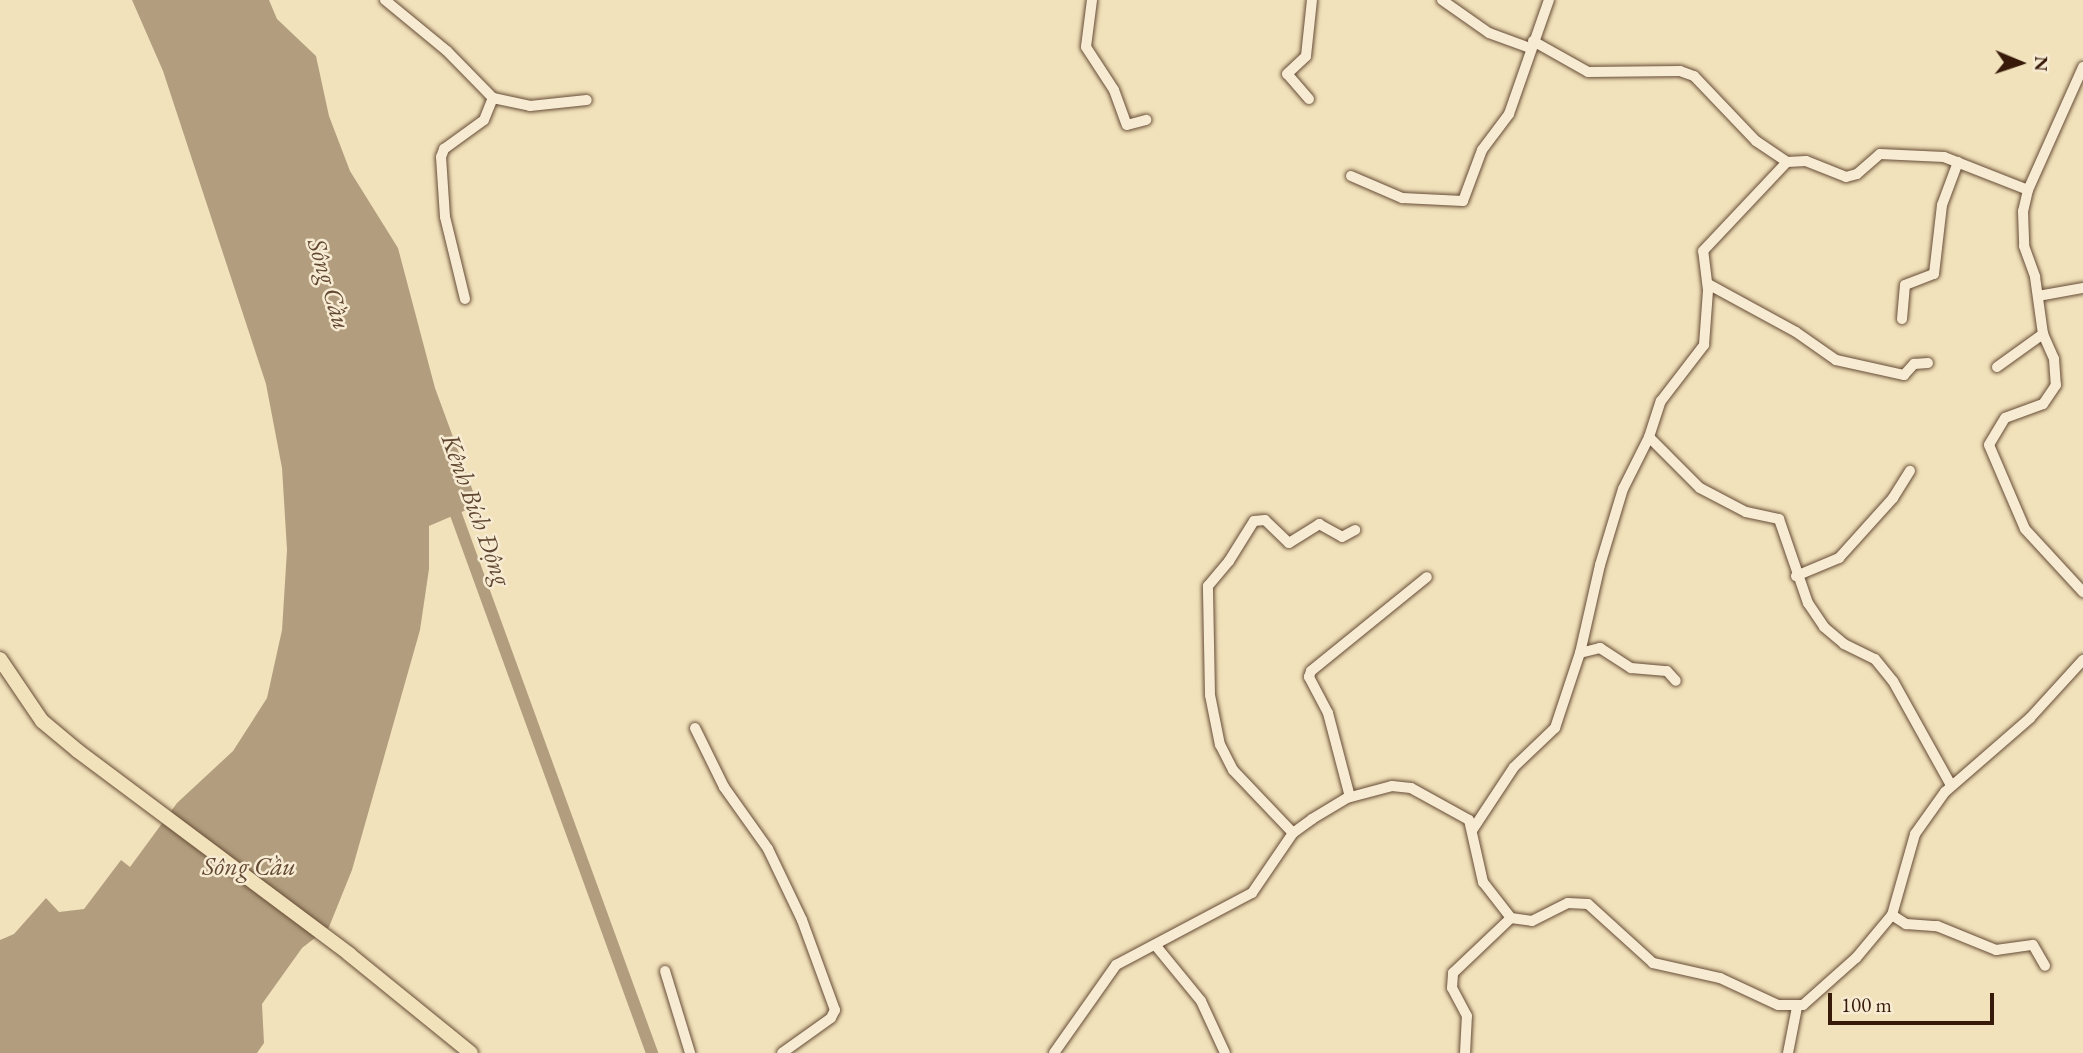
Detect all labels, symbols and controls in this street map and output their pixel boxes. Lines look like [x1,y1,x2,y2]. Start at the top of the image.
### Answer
north arrow [1985,28,2055,98]
text: N [2029,56,2054,72]
water label: Sông Cầu [300,235,358,333]
water label: Kênh Bích Động [434,430,518,590]
water label: Sông Cầu [202,851,296,883]
scale bar [1831,979,1997,1023]
text: 100 m [1841,991,1892,1018]

